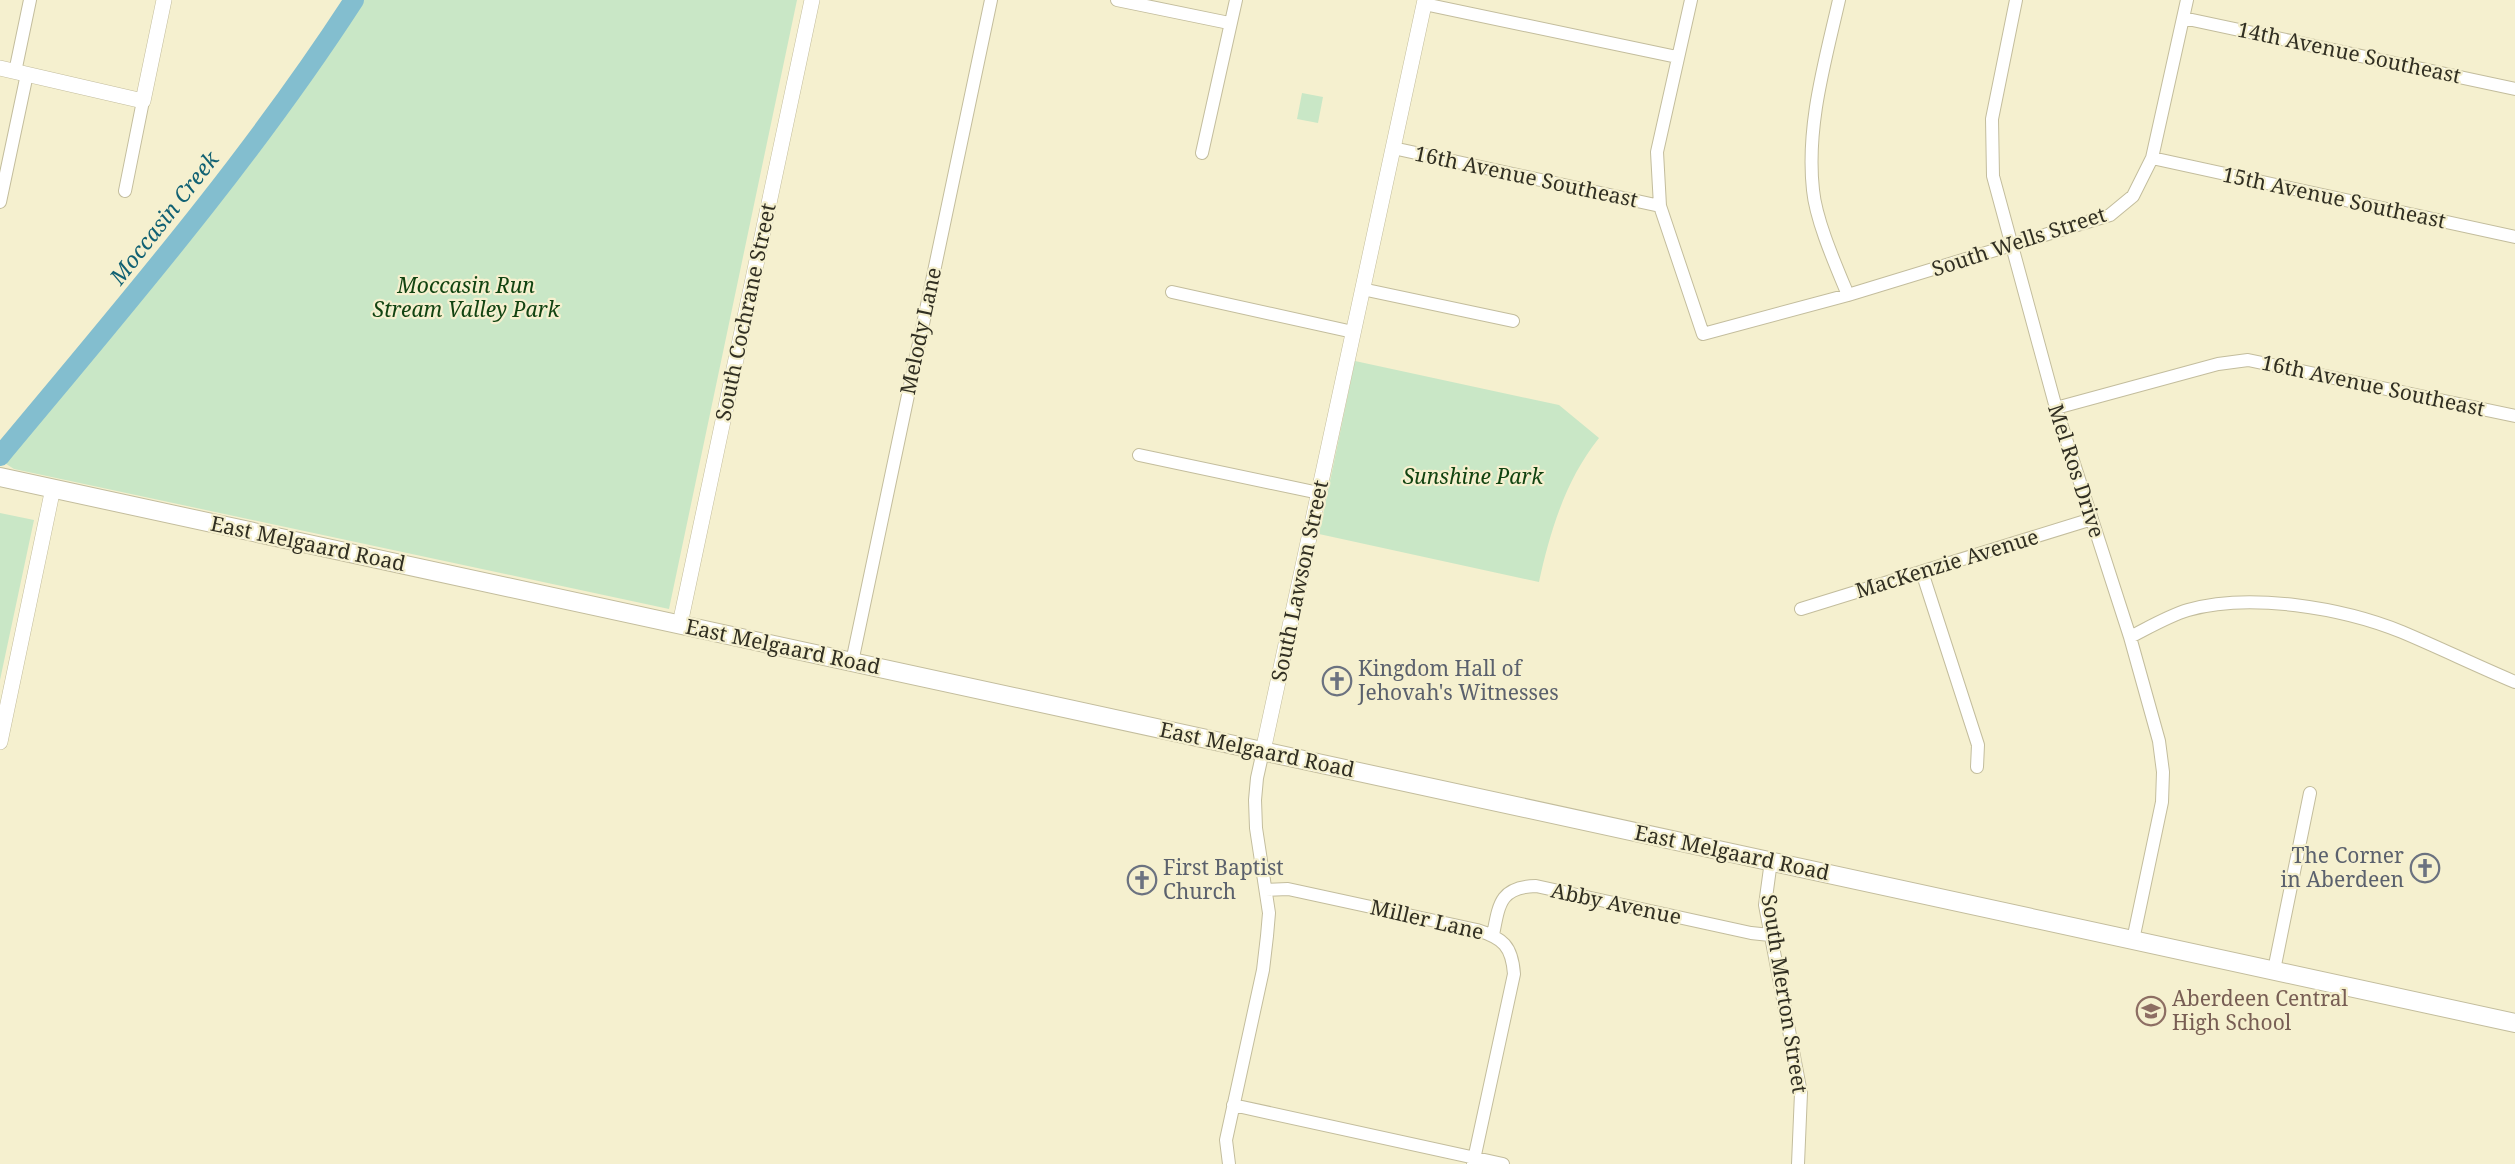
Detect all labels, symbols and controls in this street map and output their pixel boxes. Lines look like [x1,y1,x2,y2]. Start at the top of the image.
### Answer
street label: 14th Avenue Southeast [2235,15,2463,89]
street label: 16th Avenue Southeast [1412,139,1640,213]
water label: Moccasin Creek [101,144,226,291]
street label: 15th Avenue Southeast [2220,160,2448,234]
street label: South Cochrane Street [708,200,782,423]
street label: South Wells Street [1928,200,2109,282]
street label: Melody Lane [893,265,947,397]
park label: Moccasin Run Stream Valley Park [372,271,561,323]
street label: 16th Avenue Southeast [2259,348,2487,422]
street label: Mel Ros Drive [2042,400,2112,541]
park label: Sunshine Park [1403,462,1544,490]
street label: South Lawson Street [1264,478,1334,684]
street label: East Melgaard Road [208,509,408,577]
street label: MacKenzie Avenue [1852,522,2042,604]
street label: East Melgaard Road [683,612,883,680]
place label: Kingdom Hall of Jehovah's Witnesses [1357,654,1559,706]
church icon: Kingdom Hall of Jehovah's Witnesses [1321,665,1353,697]
street label: East Melgaard Road [1157,715,1357,783]
street label: East Melgaard Road [1632,818,1832,886]
place label: The Corner in Aberdeen [2281,841,2404,893]
church icon: The Corner in Aberdeen [2409,852,2441,884]
place label: First Baptist Church [1163,853,1284,905]
church icon: First Baptist Church [1126,864,1158,896]
street label: Abby Avenue [1548,876,1684,930]
street label: Miller Lane [1368,892,1487,946]
street label: South Merton Street [1755,892,1815,1095]
place label: Aberdeen Central High School [2172,984,2349,1036]
school or university icon: Aberdeen Central High School [2135,995,2167,1027]

